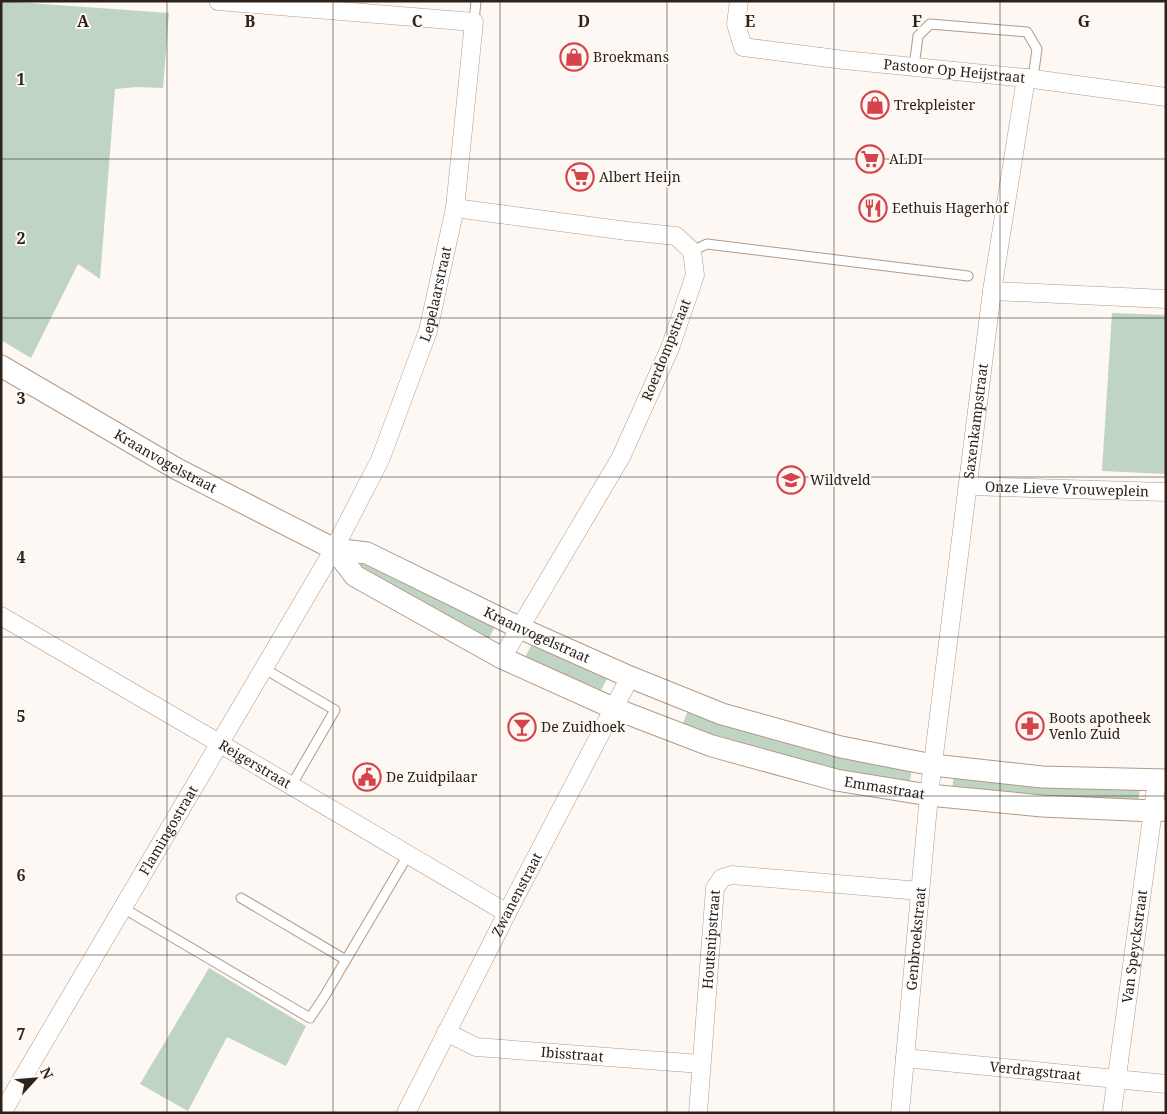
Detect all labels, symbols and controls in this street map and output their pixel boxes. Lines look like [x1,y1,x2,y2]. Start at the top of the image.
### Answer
text: A [77,10,90,32]
text: B [245,10,256,32]
text: C [412,10,423,32]
text: D [578,10,590,32]
text: E [745,10,755,32]
text: F [912,10,922,32]
text: G [1078,10,1090,32]
shop icon: Broekmans [559,42,589,72]
place label: Broekmans [593,47,669,66]
street label: Pastoor Op Heijstraat [883,54,1026,87]
text: 1 [16,68,26,90]
shop icon: Trekpleister [860,90,890,120]
place label: Trekpleister [894,95,975,114]
supermarket icon: ALDI [855,144,885,174]
place label: ALDI [889,149,923,168]
supermarket icon: Albert Heijn [565,162,595,192]
place label: Albert Heijn [599,167,681,186]
restaurant icon: Eethuis Hagerhof [858,193,888,223]
place label: Eethuis Hagerhof [892,198,1010,217]
text: 2 [16,227,26,249]
street label: Lepelaarstraat [415,244,455,344]
street label: Roerdompstraat [636,296,695,403]
street label: Saxenkampstraat [959,362,992,480]
text: 3 [16,387,26,409]
street label: Kraanvogelstraat [111,424,220,497]
school or university icon: Wildveld [776,465,806,495]
place label: Wildveld [810,470,871,489]
street label: Onze Lieve Vrouweplein [985,477,1149,500]
text: 4 [16,546,26,568]
street label: Kraanvogelstraat [481,602,593,667]
text: 5 [16,705,26,727]
place label: Boots apotheek Venlo Zuid [1049,708,1152,743]
pharmacy icon: Boots apotheek Venlo Zuid [1015,711,1045,741]
bar icon: De Zuidhoek [507,712,537,742]
place label: De Zuidhoek [541,717,626,736]
street label: Reigerstraat [215,735,295,793]
public building icon: De Zuidpilaar [352,762,382,792]
place label: De Zuidpilaar [386,767,478,786]
street label: Emmastraat [843,771,926,803]
street label: Flamingostraat [134,782,202,879]
street label: Zwanenstraat [487,849,546,939]
text: 6 [16,864,26,886]
street label: Genbroekstraat [901,886,930,991]
street label: Houtsnipstraat [697,889,724,990]
street label: Van Speyckstraat [1117,889,1151,1004]
text: 7 [16,1023,26,1045]
street label: Ibisstraat [540,1042,604,1066]
north arrow [10,1054,60,1104]
street label: Verdragstraat [989,1057,1082,1084]
text: N [36,1064,58,1082]

